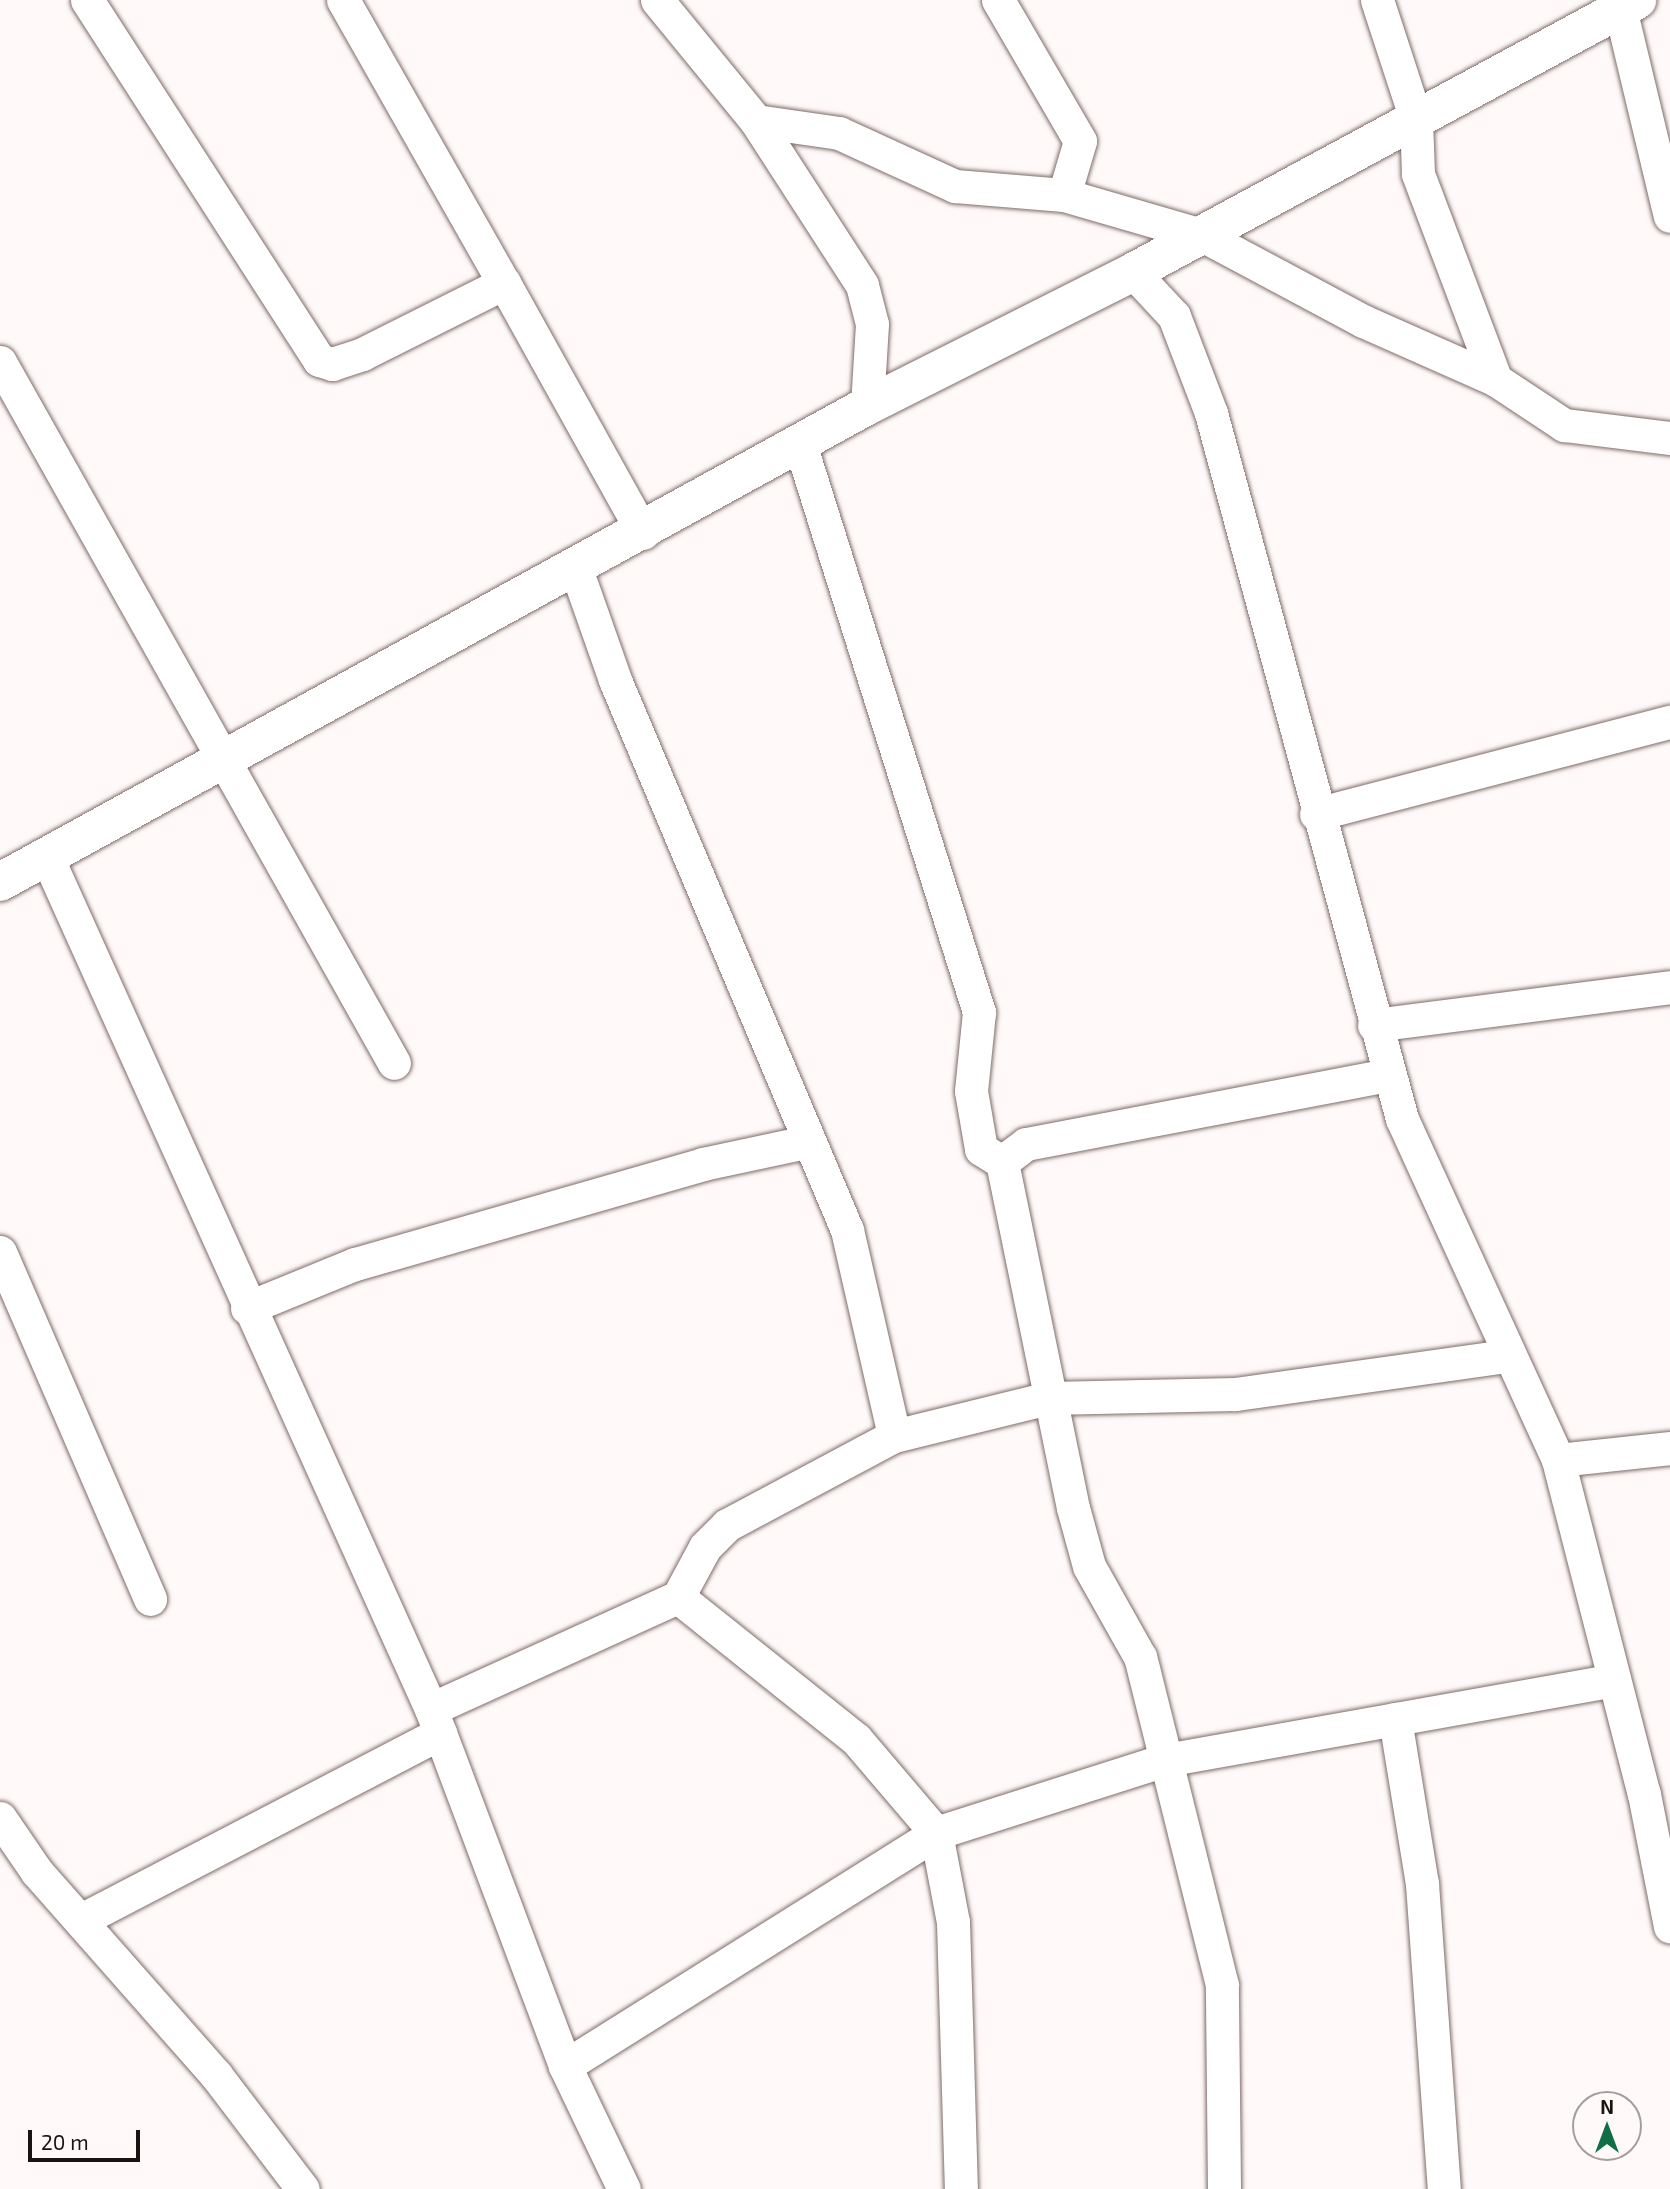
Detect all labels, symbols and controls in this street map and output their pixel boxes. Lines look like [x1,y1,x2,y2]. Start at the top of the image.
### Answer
north arrow [1572,2091,1642,2161]
text: N [1600,2095,1614,2118]
scale bar [32,2116,144,2160]
text: 20 m [41,2129,89,2154]

